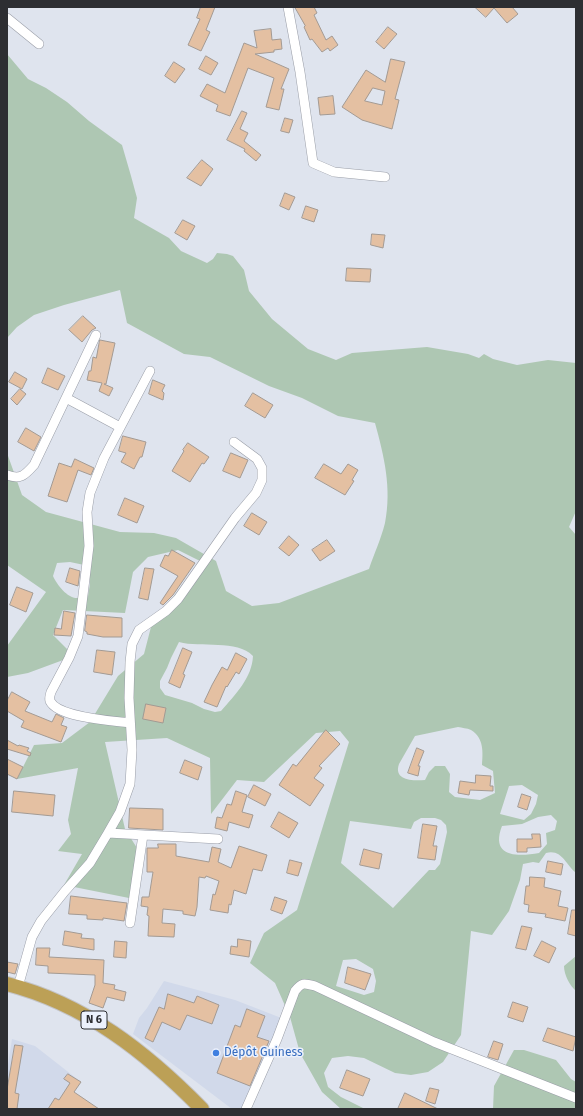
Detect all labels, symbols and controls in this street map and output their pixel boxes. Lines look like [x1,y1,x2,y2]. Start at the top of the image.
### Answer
road number: N 6 [81,1011,107,1029]
place label: Dépôt Guiness [224,1046,303,1060]
marker: Dépôt Guiness [211,1048,221,1058]

